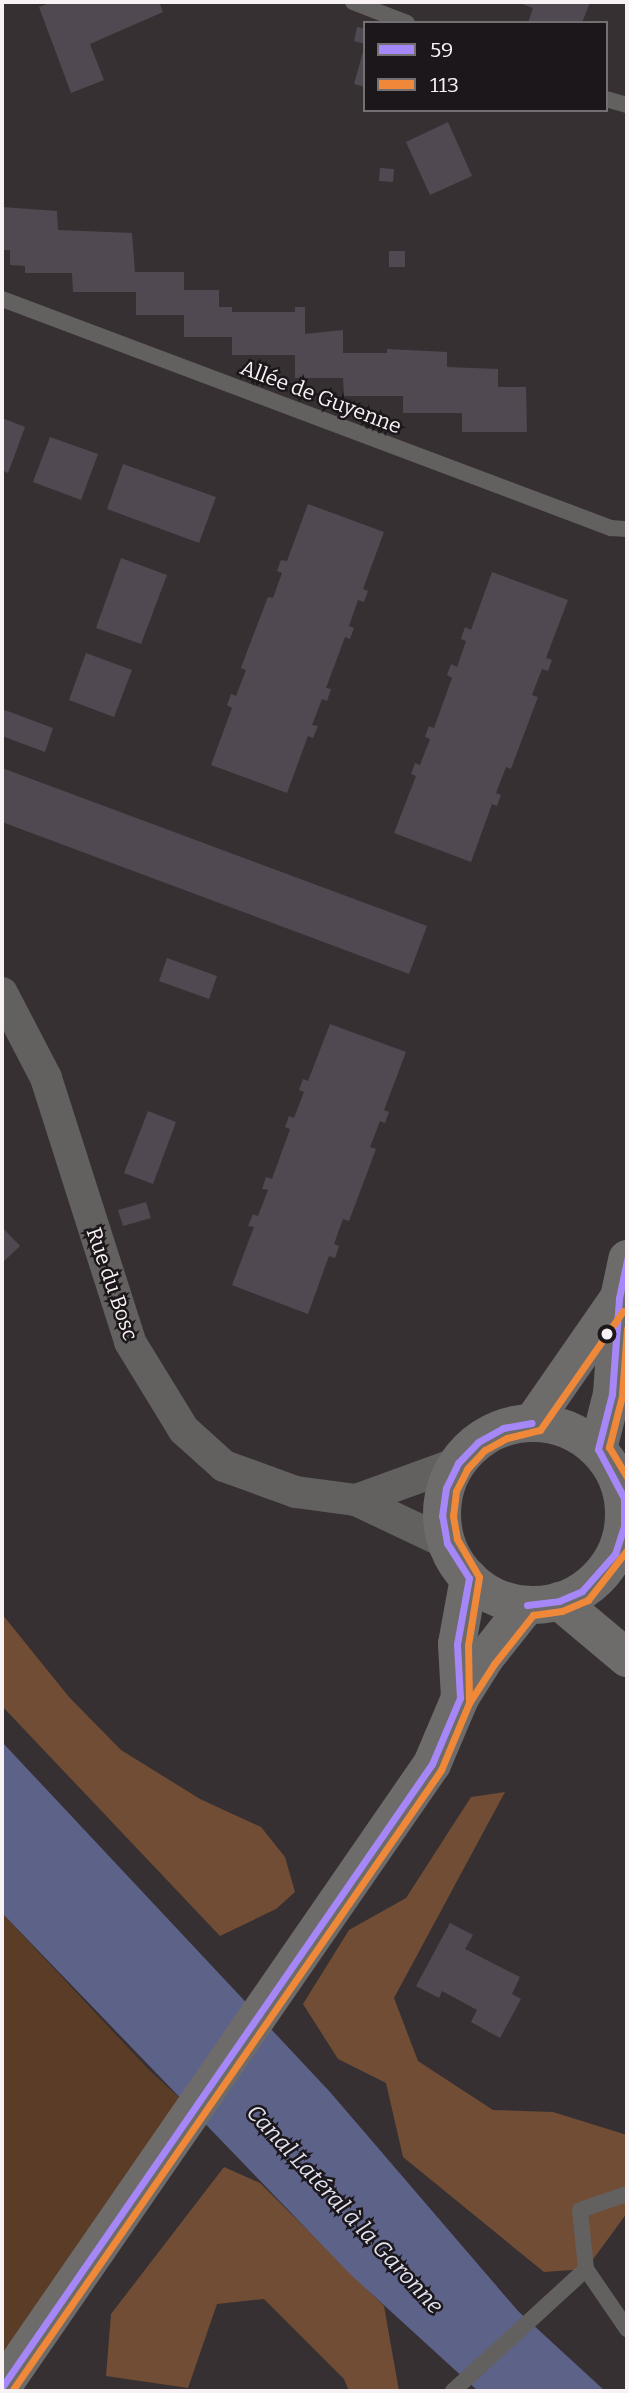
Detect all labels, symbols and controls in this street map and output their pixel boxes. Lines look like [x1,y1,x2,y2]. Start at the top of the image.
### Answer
legend [363,21,608,112]
text: 59 [430,37,453,63]
text: 113 [430,72,459,98]
street label: Allée de Guyenne [237,355,405,439]
street label: Rue du Bosc [81,1224,143,1344]
unlabelled marker [600,1327,614,1341]
water label: Canal Latéral à la Garonne [241,2099,449,2319]

